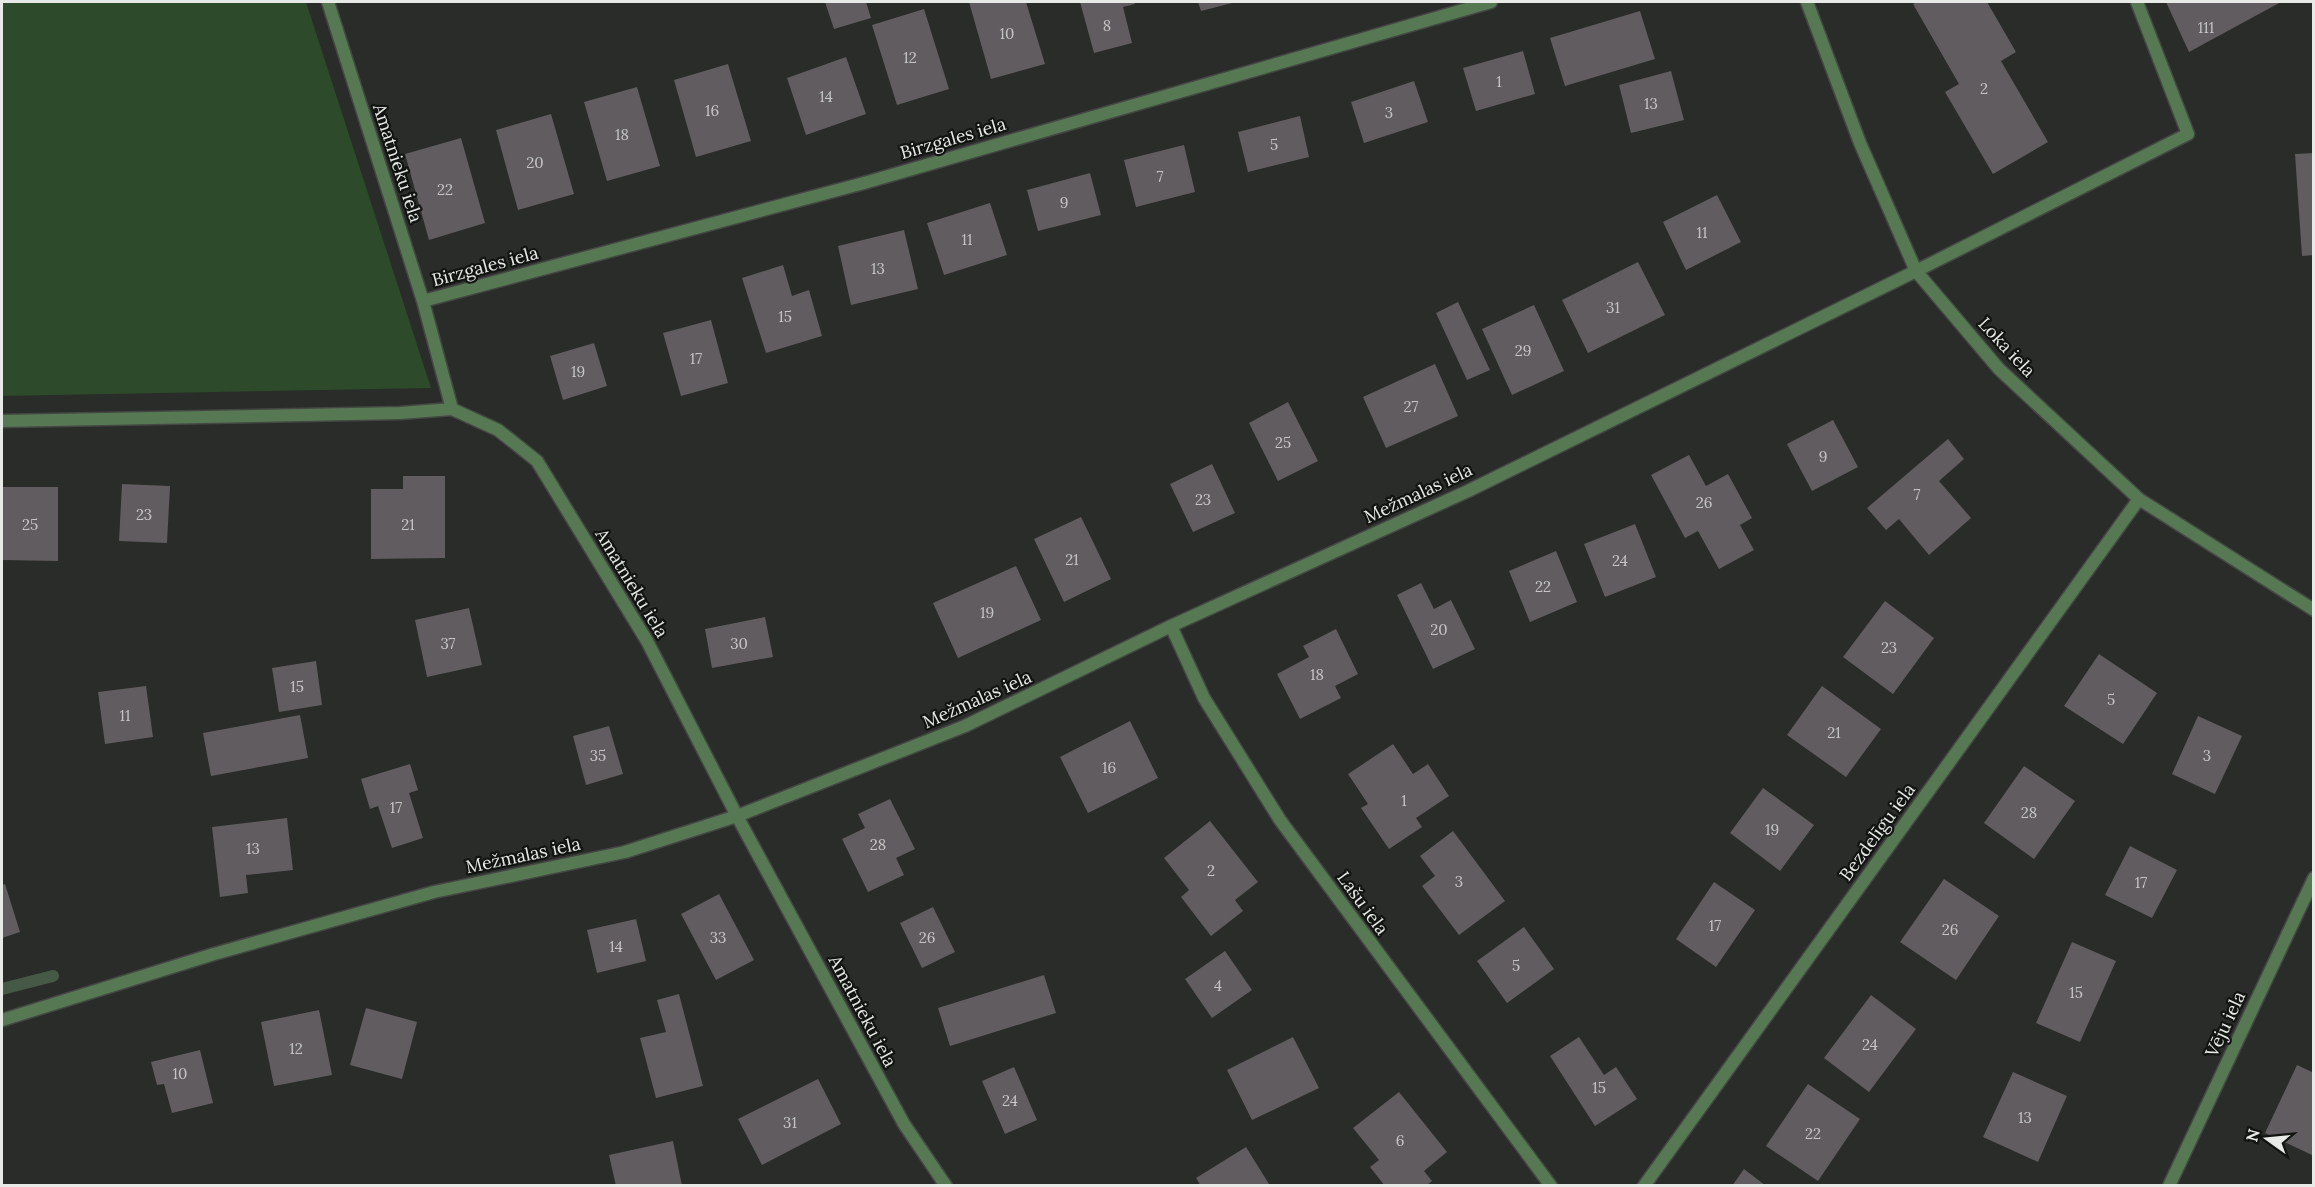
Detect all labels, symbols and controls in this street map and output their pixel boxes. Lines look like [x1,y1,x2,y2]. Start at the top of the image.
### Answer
house number: 8 [1103,16,1111,35]
house number: 111 [2198,18,2214,37]
house number: 10 [1000,24,1014,43]
house number: 12 [903,48,917,67]
house number: 1 [1496,72,1502,91]
house number: 2 [1980,79,1988,98]
house number: 14 [819,87,833,106]
house number: 13 [1644,94,1658,113]
street label: Amatnieku iela [368,100,428,225]
house number: 16 [705,101,719,120]
house number: 3 [1385,103,1393,122]
street label: Birzgales iela [897,112,1009,164]
house number: 18 [615,125,629,144]
house number: 5 [1270,135,1278,154]
house number: 20 [526,153,544,172]
house number: 7 [1157,167,1164,186]
house number: 22 [437,180,453,199]
house number: 9 [1060,193,1068,212]
house number: 11 [1697,223,1707,242]
house number: 11 [962,230,972,249]
street label: Birzgales iela [429,241,541,291]
house number: 13 [871,259,885,278]
house number: 31 [1606,298,1620,317]
house number: 15 [778,307,792,326]
street label: Loka iela [1973,312,2041,382]
house number: 29 [1515,341,1531,360]
house number: 17 [690,349,702,368]
house number: 19 [571,362,585,381]
house number: 27 [1404,397,1419,416]
house number: 25 [1275,433,1291,452]
house number: 9 [1819,447,1827,466]
street label: Mežmalas iela [1360,458,1476,528]
house number: 7 [1914,485,1921,504]
house number: 23 [1195,490,1211,509]
house number: 26 [1696,493,1712,512]
house number: 23 [136,505,152,524]
house number: 25 [22,515,38,534]
house number: 21 [401,515,415,534]
street label: Amatnieku iela [590,523,674,642]
house number: 21 [1065,550,1079,569]
house number: 24 [1612,551,1628,570]
house number: 22 [1535,577,1551,596]
house number: 19 [980,603,994,622]
house number: 20 [1430,620,1448,639]
house number: 37 [441,634,456,653]
house number: 30 [730,634,748,653]
house number: 23 [1881,638,1897,657]
street label: Mežmalas iela [919,665,1035,733]
house number: 18 [1310,665,1324,684]
house number: 15 [290,677,304,696]
house number: 5 [2107,690,2115,709]
house number: 11 [120,706,130,725]
house number: 21 [1827,723,1841,742]
house number: 35 [590,746,606,765]
house number: 3 [2203,746,2211,765]
house number: 16 [1102,758,1116,777]
street label: Bezdelīgu iela [1834,779,1920,885]
house number: 1 [1401,791,1407,810]
house number: 17 [390,798,402,817]
house number: 28 [2021,803,2037,822]
house number: 19 [1765,820,1779,839]
street label: Mežmalas iela [463,832,583,878]
house number: 28 [870,835,886,854]
house number: 13 [246,839,260,858]
house number: 2 [1207,861,1215,880]
street label: Lašu iela [1332,867,1394,939]
house number: 3 [1455,872,1463,891]
house number: 17 [2135,873,2147,892]
house number: 17 [1709,916,1721,935]
house number: 26 [1942,920,1958,939]
house number: 33 [710,928,726,947]
house number: 26 [919,928,935,947]
house number: 14 [609,937,623,956]
street label: Amatnieku iela [823,950,902,1071]
house number: 5 [1512,956,1520,975]
house number: 4 [1214,976,1222,995]
house number: 15 [2069,983,2083,1002]
street label: Vēju iela [2199,987,2250,1061]
house number: 24 [1862,1035,1878,1054]
house number: 12 [289,1039,303,1058]
house number: 10 [173,1064,187,1083]
house number: 15 [1592,1078,1606,1097]
house number: 24 [1002,1091,1018,1110]
house number: 13 [2018,1108,2032,1127]
north arrow [2237,1109,2297,1169]
house number: 31 [783,1113,797,1132]
house number: 22 [1805,1124,1821,1143]
text: N [2241,1127,2264,1144]
house number: 6 [1396,1131,1404,1150]

